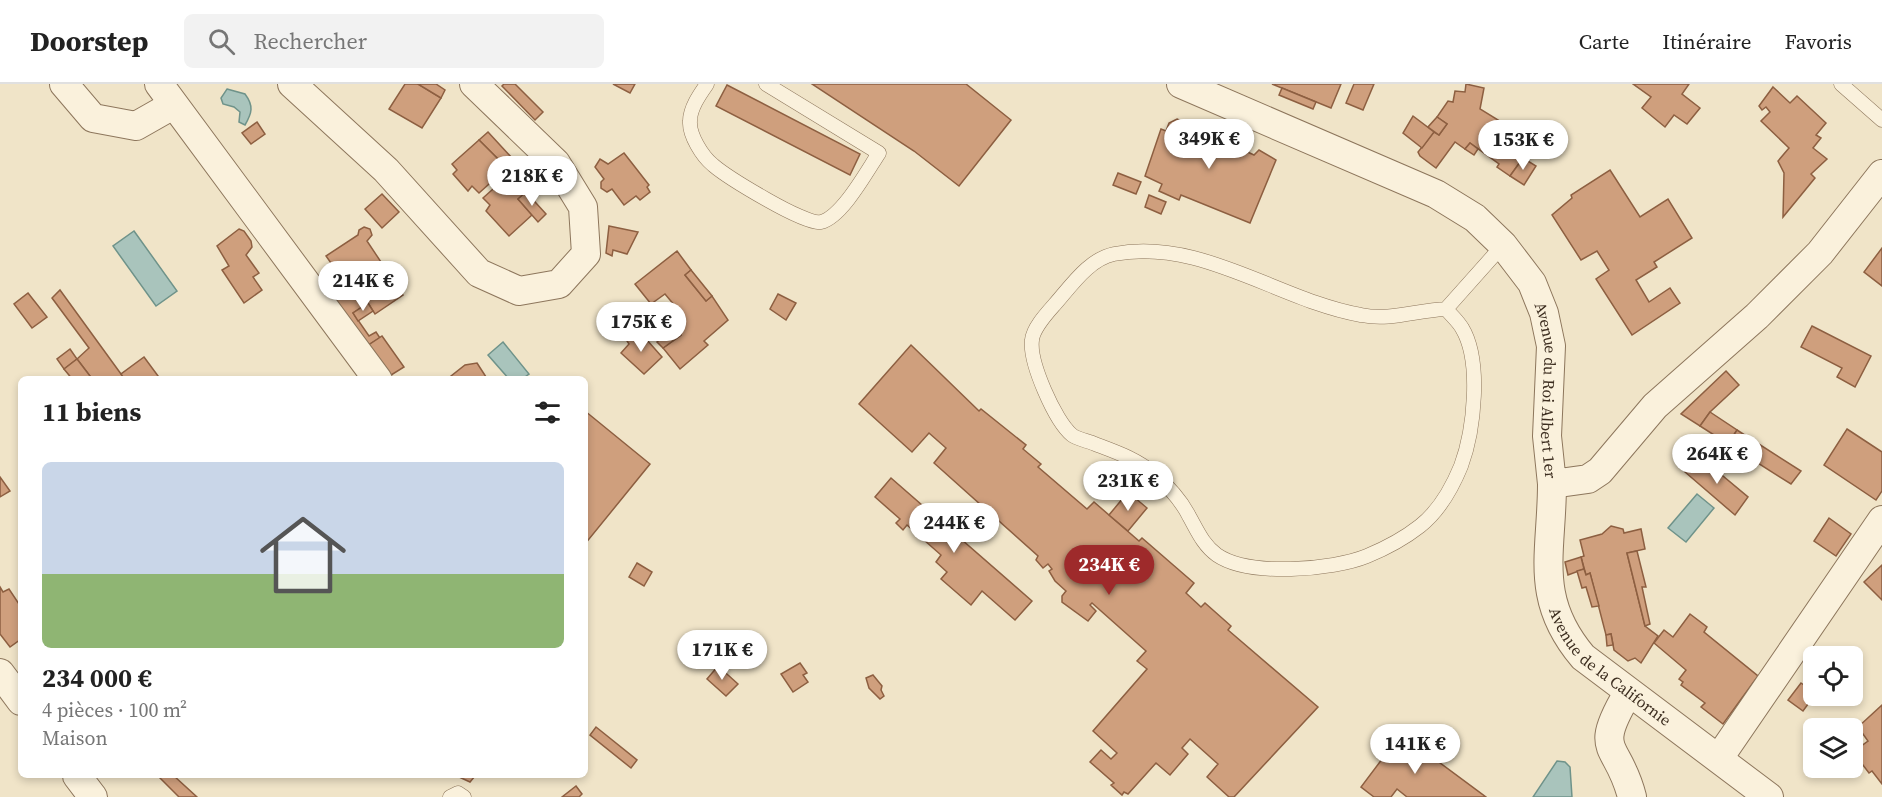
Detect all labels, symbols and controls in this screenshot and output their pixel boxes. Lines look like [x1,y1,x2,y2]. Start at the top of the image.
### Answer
search box [184,14,604,68]
text: Doorstep [30,22,148,60]
icon: search [205,25,238,58]
text: Rechercher [253,26,367,56]
text: Carte [1579,27,1629,56]
text: Itinéraire [1662,27,1751,56]
text: Favoris [1784,27,1852,56]
pin: 349K € [1160,119,1258,170]
pin: 153K € [1474,120,1572,171]
text: 349K € [1178,124,1240,152]
text: 153K € [1492,125,1554,153]
pin: 218K € [483,156,581,207]
text: 218K € [501,161,563,189]
pin: 214K € [314,261,412,312]
text: 214K € [332,266,394,294]
street label: Avenue du Roi Albert 1er [1530,298,1562,480]
pin: 175K € [592,302,690,353]
text: 175K € [610,307,672,335]
text: 11 biens [42,394,141,430]
icon: filters [531,396,564,429]
pin: 264K € [1668,434,1766,485]
text: 264K € [1686,439,1748,467]
pin: 231K € [1079,461,1177,512]
text: 231K € [1097,466,1159,494]
icon: home [249,501,357,609]
pin: 244K € [905,503,1003,554]
text: 244K € [923,508,985,536]
pin: 234K € [1060,545,1158,596]
text: 234K € [1078,550,1140,578]
street label: Avenue de la Californie [1544,604,1676,731]
pin: 171K € [673,630,771,681]
text: 171K € [691,635,753,663]
map controls [1803,646,1863,778]
button: locate [1803,646,1863,706]
text: 234 000 € [42,660,152,696]
text: 4 pièces · 100 m² [42,696,187,724]
button: layers [1803,718,1863,778]
text: Maison [42,724,108,752]
pin: 141K € [1366,724,1464,775]
text: 141K € [1384,729,1446,757]

